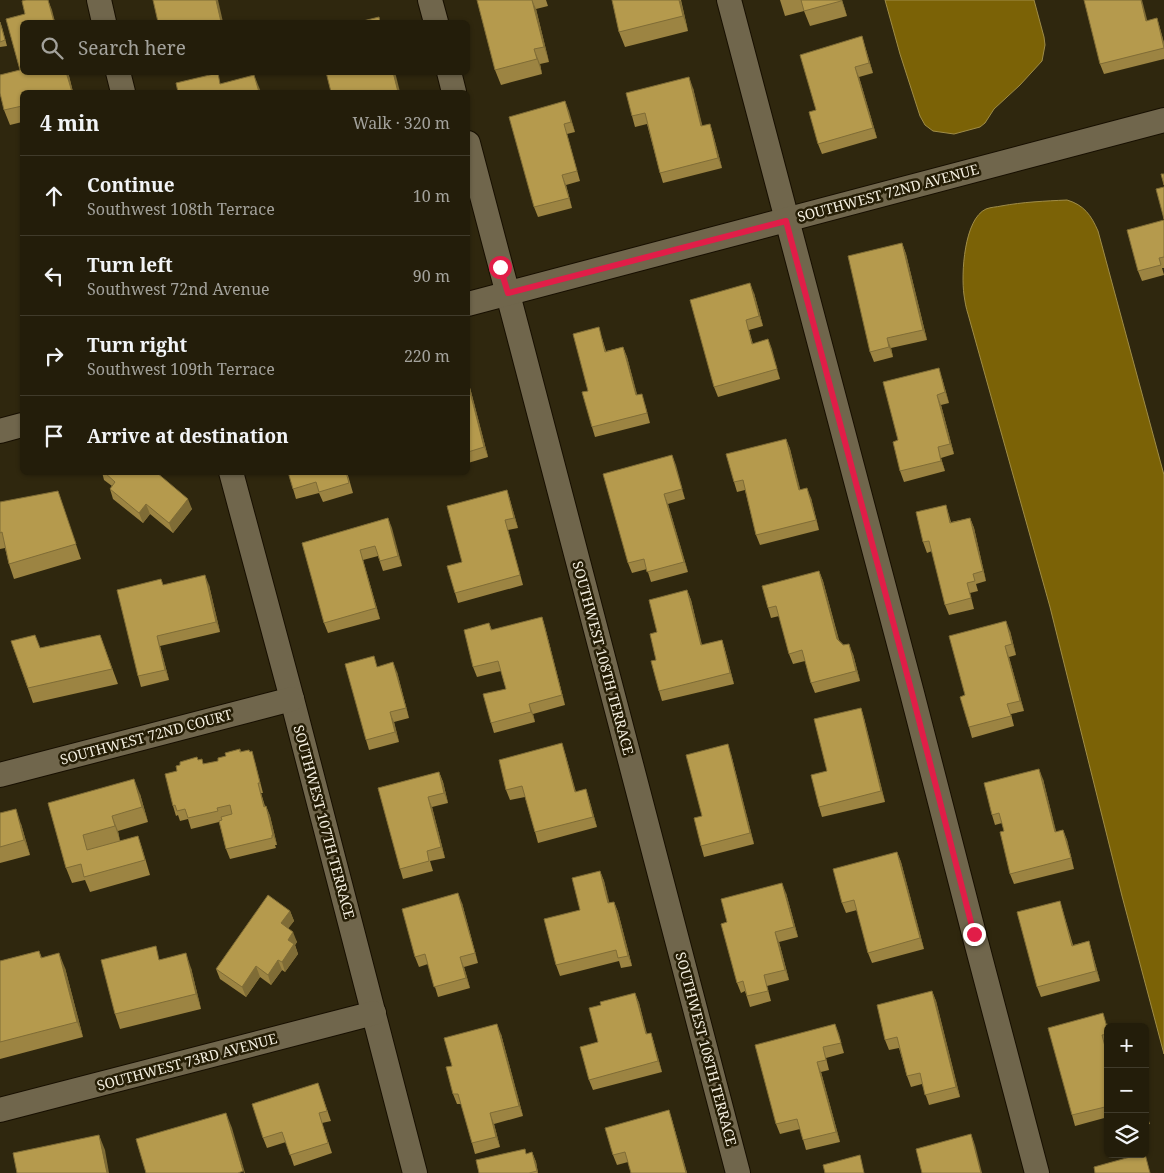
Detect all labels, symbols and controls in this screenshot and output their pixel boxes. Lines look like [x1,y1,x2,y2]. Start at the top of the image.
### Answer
search box [20,20,470,75]
icon: search [38,34,66,62]
text: Search here [78,35,186,61]
text: 4 min [40,109,99,137]
text: Walk · 320 m [353,112,450,134]
street label: SOUTHWEST 72ND AVENUE [795,159,981,226]
text: Continue [87,172,175,198]
icon: ahead [40,182,68,210]
text: 10 m [413,185,450,207]
text: Southwest 108th Terrace [87,198,275,220]
text: Turn left [87,252,173,278]
route start [489,256,512,279]
icon: left [40,262,68,290]
text: 90 m [413,265,450,287]
text: Southwest 72nd Avenue [87,278,270,300]
text: Turn right [87,332,187,358]
icon: right [40,342,68,370]
text: 220 m [404,345,450,367]
text: Southwest 109th Terrace [87,358,275,380]
icon: arrive [40,422,68,450]
text: Arrive at destination [87,423,289,449]
street label: SOUTHWEST 108TH TERRACE [568,559,639,757]
street label: SOUTHWEST 72ND COURT [58,704,234,769]
street label: SOUTHWEST 107TH TERRACE [289,723,360,921]
route end [963,923,986,946]
street label: SOUTHWEST 108TH TERRACE [671,950,742,1148]
map controls [1104,1023,1149,1158]
button: + [1104,1023,1149,1068]
street label: SOUTHWEST 73RD AVENUE [95,1028,279,1095]
button: − [1104,1068,1149,1113]
button: layers [1104,1113,1149,1158]

